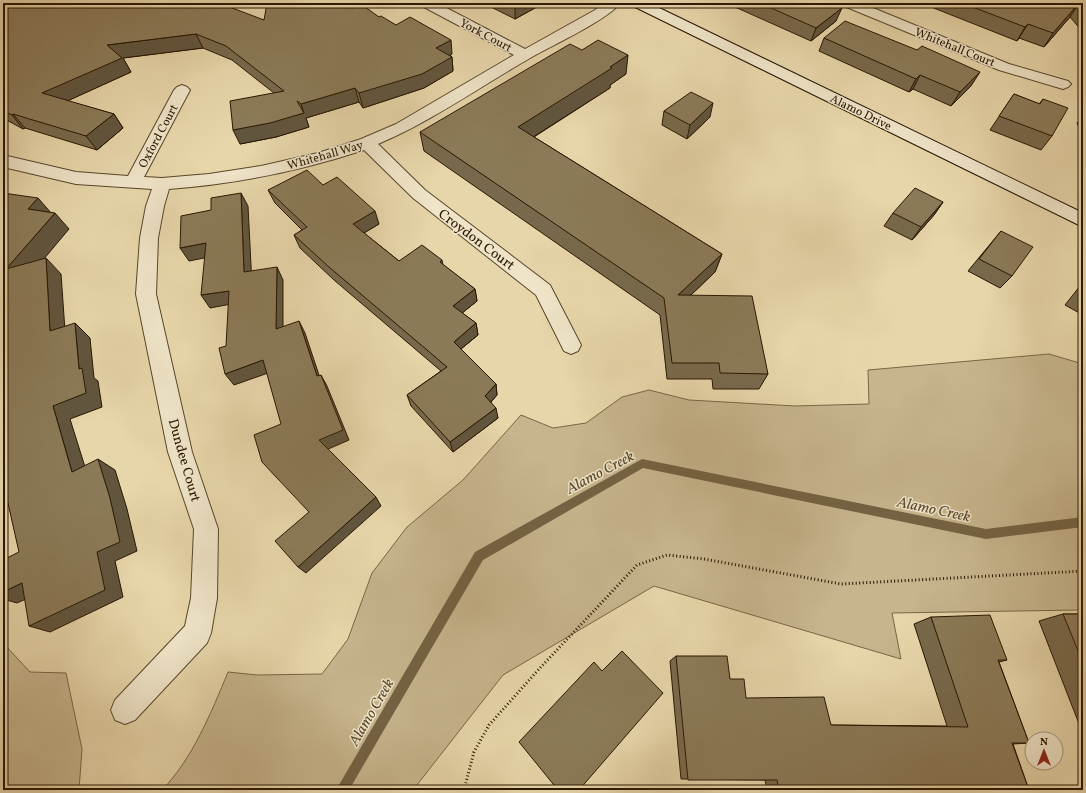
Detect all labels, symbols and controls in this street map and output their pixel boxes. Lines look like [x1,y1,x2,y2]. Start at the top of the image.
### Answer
street label: York Court [457,15,514,56]
street label: Whitehall Court [912,25,997,71]
street label: Alamo Drive [827,91,894,135]
street label: Oxford Court [135,102,182,171]
street label: Whitehall Way [286,137,366,174]
street label: Croydon Court [434,205,518,275]
street label: Dundee Court [163,417,205,504]
water label: Alamo Creek [562,447,639,501]
water label: Alamo Creek [894,492,972,528]
water label: Alamo Creek [344,675,400,751]
north arrow [1024,731,1064,771]
text: N [1040,735,1048,750]

